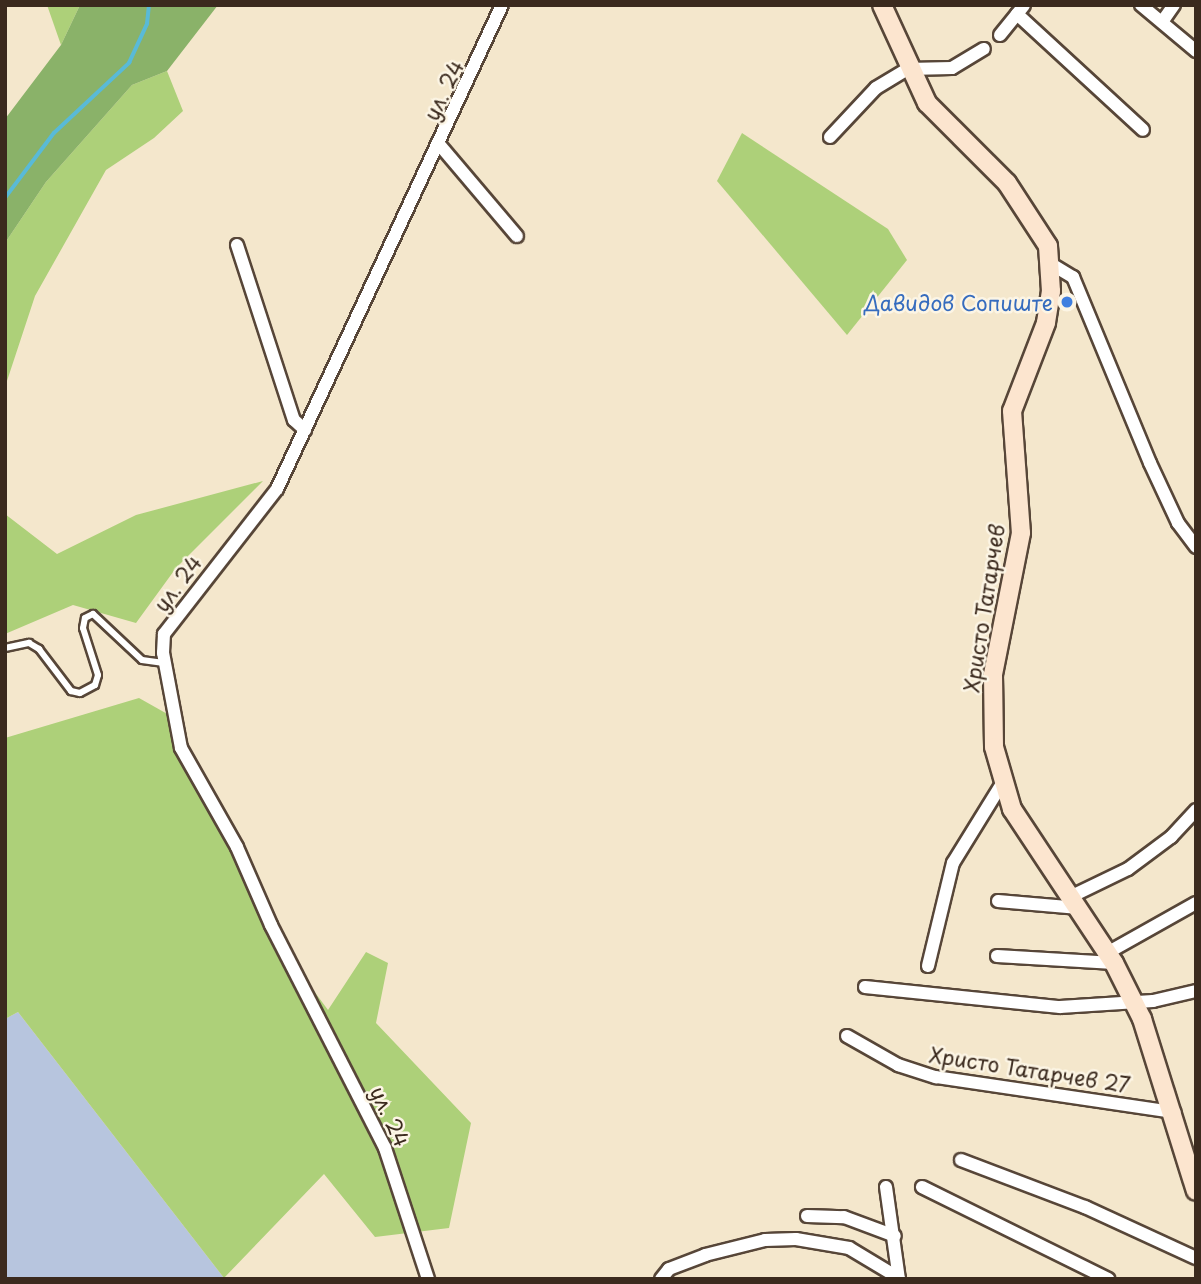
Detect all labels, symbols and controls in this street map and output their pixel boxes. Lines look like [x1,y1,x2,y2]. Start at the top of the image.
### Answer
street label: ул. 24 [418,56,468,124]
place label: Давидов Сопиште [863,289,1053,315]
marker: Давидов Сопиште [1059,294,1075,310]
street label: Христо Татарчев [957,522,1009,694]
street label: ул. 24 [148,550,206,616]
street label: Христо Татарчев 27 [927,1041,1133,1097]
street label: ул. 24 [366,1082,416,1150]

